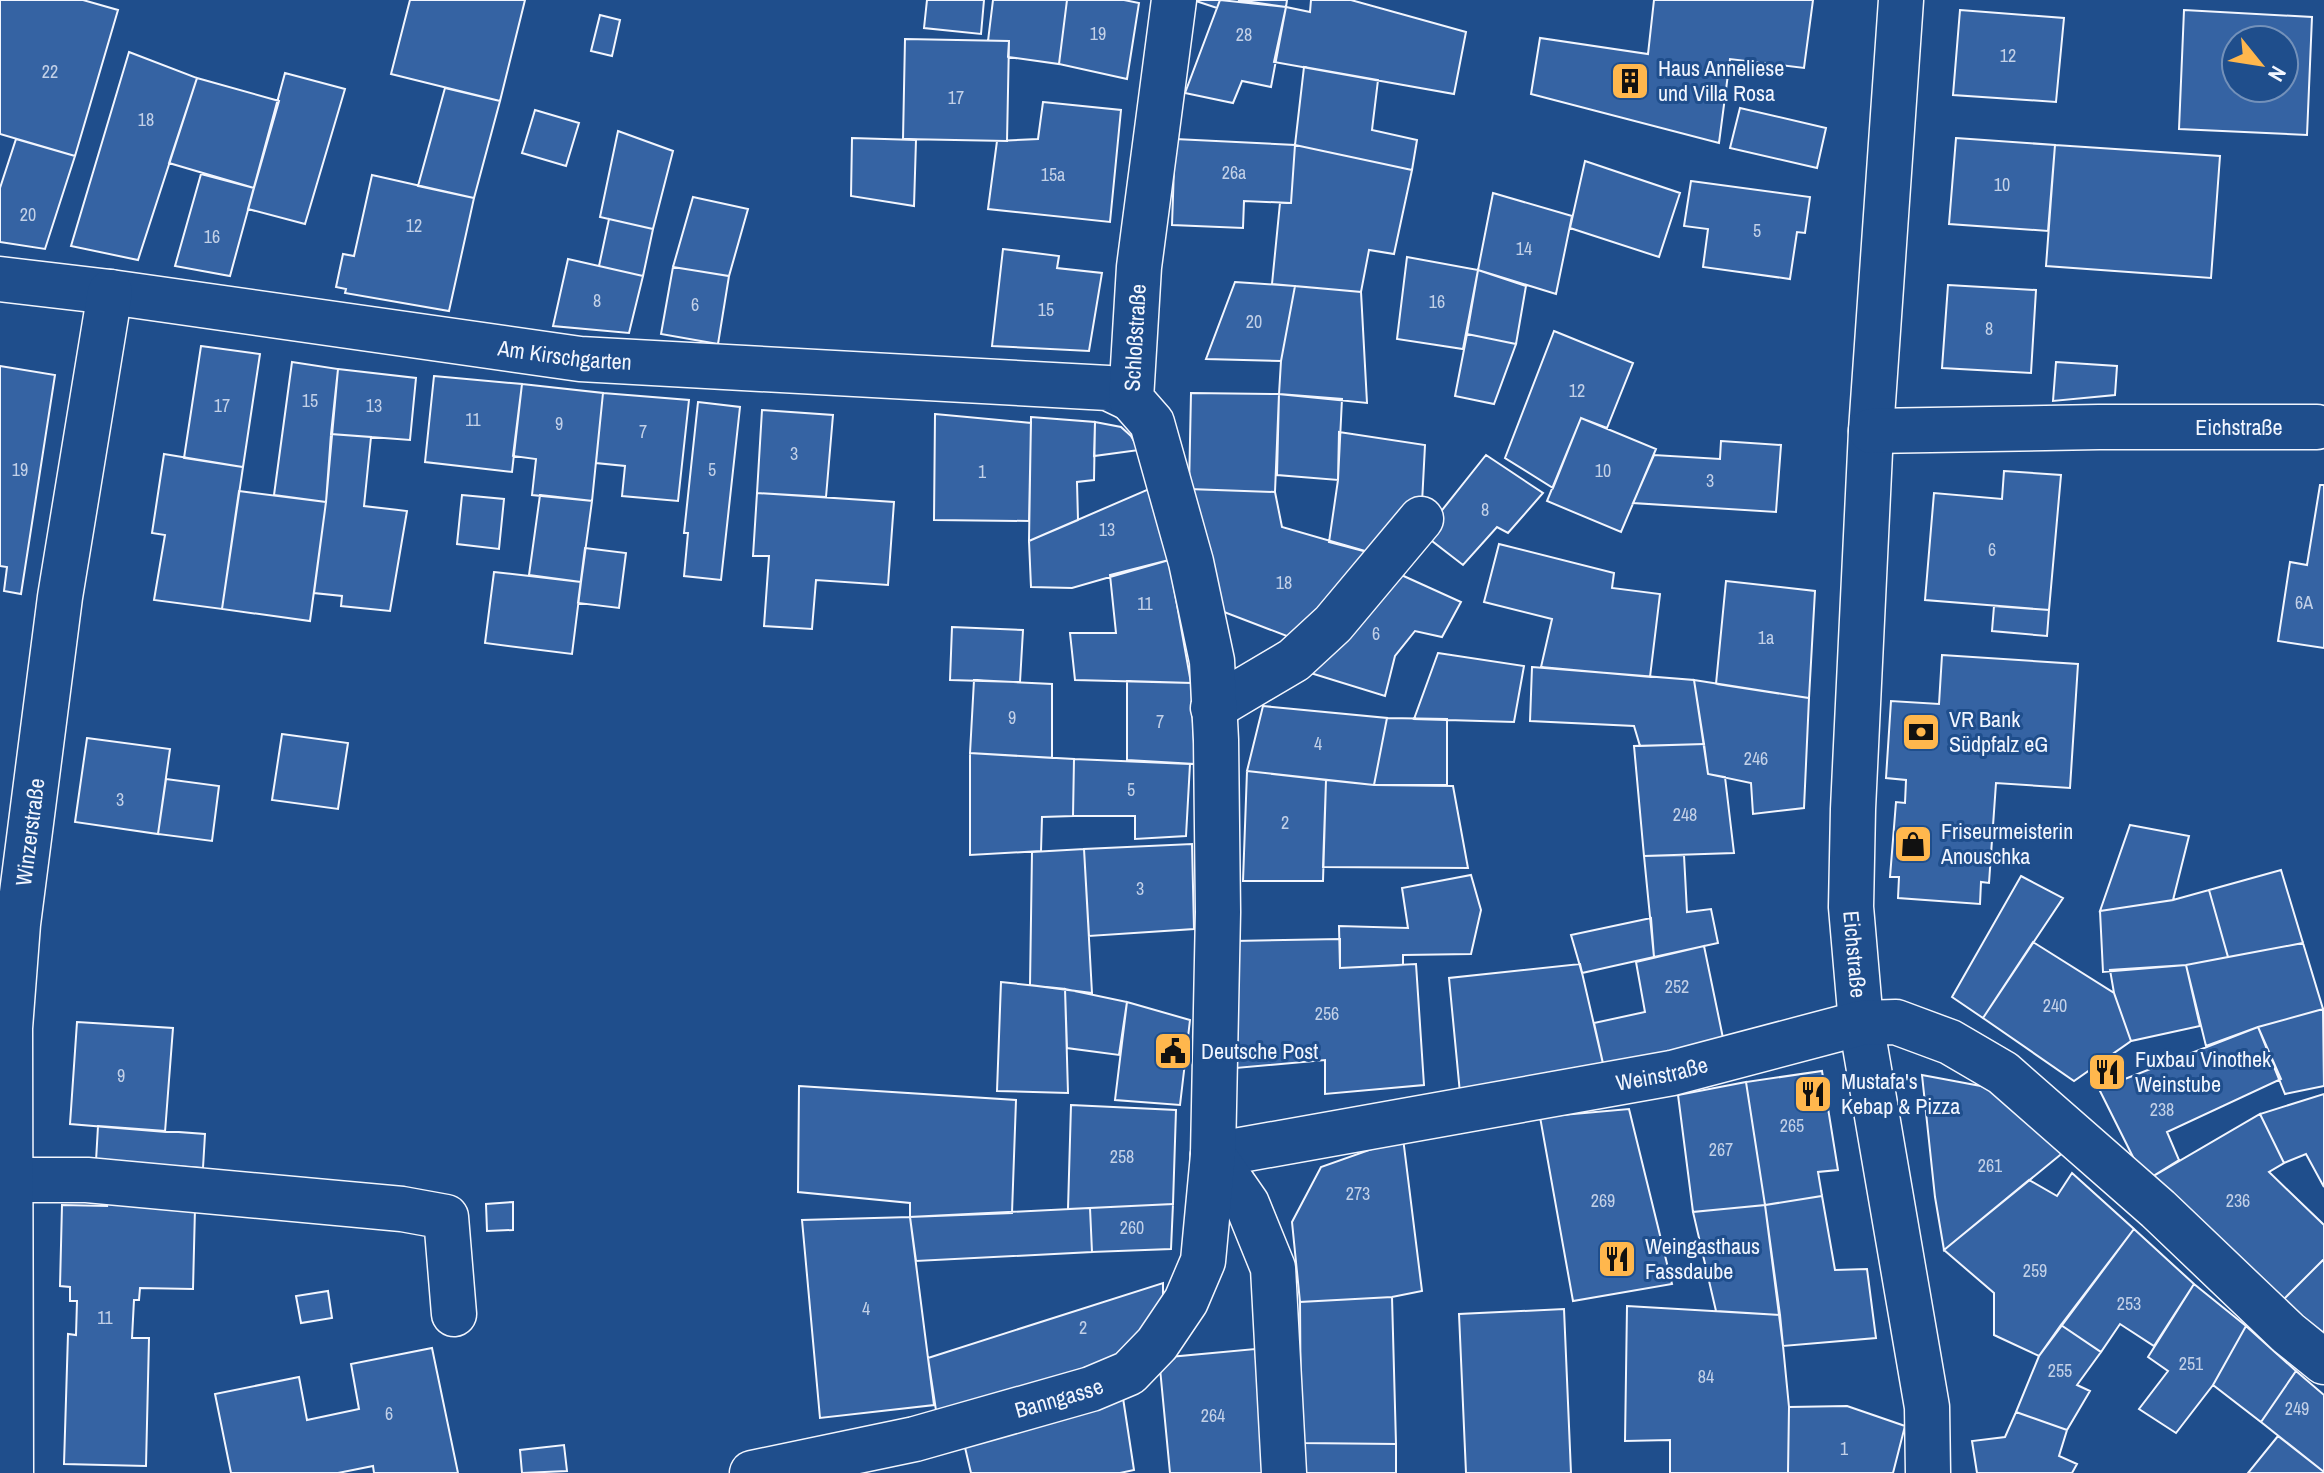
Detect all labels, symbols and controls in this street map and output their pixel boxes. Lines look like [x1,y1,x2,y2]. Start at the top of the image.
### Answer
house number: 19 [1090,21,1106,46]
house number: 28 [1236,22,1252,47]
north arrow [2220,24,2300,104]
house number: 12 [2000,43,2016,68]
place label: Haus Anneliese und Villa Rosa [1658,53,1784,108]
house number: 22 [42,59,58,84]
building icon: Haus Anneliese und Villa Rosa [1609,60,1651,102]
text: N [2261,61,2294,87]
house number: 17 [948,85,964,110]
house number: 18 [138,107,154,132]
house number: 26a [1222,160,1246,185]
house number: 15a [1041,162,1065,187]
house number: 10 [1994,172,2010,197]
house number: 20 [20,202,36,227]
house number: 12 [406,213,422,238]
house number: 5 [1753,218,1761,243]
house number: 16 [204,224,220,249]
house number: 14 [1516,236,1532,261]
street label: Schloßstraße [1117,283,1153,392]
house number: 8 [593,288,601,313]
house number: 16 [1429,289,1445,314]
house number: 6 [691,292,699,317]
house number: 15 [1038,297,1054,322]
house number: 20 [1246,309,1262,334]
house number: 8 [1985,316,1993,341]
street label: Am Kirschgarten [495,332,633,377]
house number: 12 [1569,378,1585,403]
house number: 15 [302,388,318,413]
house number: 17 [214,393,230,418]
house number: 13 [366,393,382,418]
house number: 11 [465,407,481,432]
house number: 9 [555,411,563,436]
street label: Eichstraße [2195,412,2283,442]
house number: 7 [639,419,647,444]
house number: 3 [790,441,798,466]
house number: 19 [12,457,28,482]
house number: 5 [708,457,716,482]
house number: 10 [1595,458,1611,483]
house number: 1 [978,459,987,484]
house number: 3 [1706,468,1714,493]
house number: 8 [1481,497,1489,522]
house number: 13 [1099,517,1115,542]
house number: 6 [1988,537,1996,562]
house number: 18 [1276,570,1292,595]
house number: 6A [2295,590,2313,615]
house number: 11 [1137,591,1153,616]
house number: 6 [1372,621,1380,646]
house number: 1a [1758,625,1774,650]
place label: VR Bank Südpfalz eG [1949,704,2048,759]
house number: 9 [1008,705,1016,730]
house number: 7 [1156,709,1164,734]
bank icon: VR Bank Südpfalz eG [1900,711,1942,753]
house number: 4 [1314,731,1322,756]
house number: 246 [1744,746,1768,771]
street label: Winzerstraße [8,776,52,888]
house number: 5 [1127,777,1135,802]
house number: 3 [116,787,124,812]
house number: 248 [1673,802,1697,827]
house number: 2 [1281,810,1289,835]
place label: Friseurmeisterin Anouschka [1940,816,2073,871]
shop icon: Friseurmeisterin Anouschka [1892,823,1934,865]
house number: 3 [1136,876,1144,901]
street label: Eichstraße [1836,910,1874,999]
house number: 252 [1665,974,1689,999]
house number: 240 [2043,993,2067,1018]
house number: 256 [1315,1001,1339,1026]
public building icon: Deutsche Post [1152,1030,1194,1072]
place label: Deutsche Post [1201,1036,1318,1066]
place label: Fuxbau Vinothek Weinstube [2135,1044,2272,1099]
street label: Weinstraße [1613,1049,1711,1098]
restaurant icon: Fuxbau Vinothek Weinstube [2086,1051,2128,1093]
house number: 9 [117,1063,125,1088]
place label: Mustafa's Kebap & Pizza [1841,1066,1960,1121]
restaurant icon: Mustafa's Kebap & Pizza [1792,1073,1834,1115]
house number: 238 [2150,1097,2174,1122]
house number: 265 [1780,1113,1804,1138]
house number: 267 [1709,1137,1733,1162]
house number: 258 [1110,1144,1134,1169]
house number: 261 [1978,1153,2003,1178]
house number: 273 [1346,1181,1370,1206]
house number: 269 [1591,1188,1615,1213]
house number: 236 [2226,1188,2250,1213]
house number: 260 [1120,1215,1144,1240]
place label: Weingasthaus Fassdaube [1645,1231,1760,1286]
restaurant icon: Weingasthaus Fassdaube [1596,1238,1638,1280]
house number: 259 [2023,1258,2047,1283]
house number: 253 [2117,1291,2141,1316]
house number: 4 [862,1296,870,1321]
house number: 11 [97,1305,113,1330]
house number: 2 [1079,1315,1087,1340]
house number: 251 [2179,1351,2204,1376]
house number: 255 [2048,1358,2072,1383]
house number: 84 [1698,1364,1714,1389]
street label: Banngasse [1011,1371,1108,1425]
house number: 249 [2285,1396,2309,1421]
house number: 6 [385,1401,393,1426]
house number: 264 [1201,1403,1225,1428]
house number: 1 [1840,1436,1849,1461]

